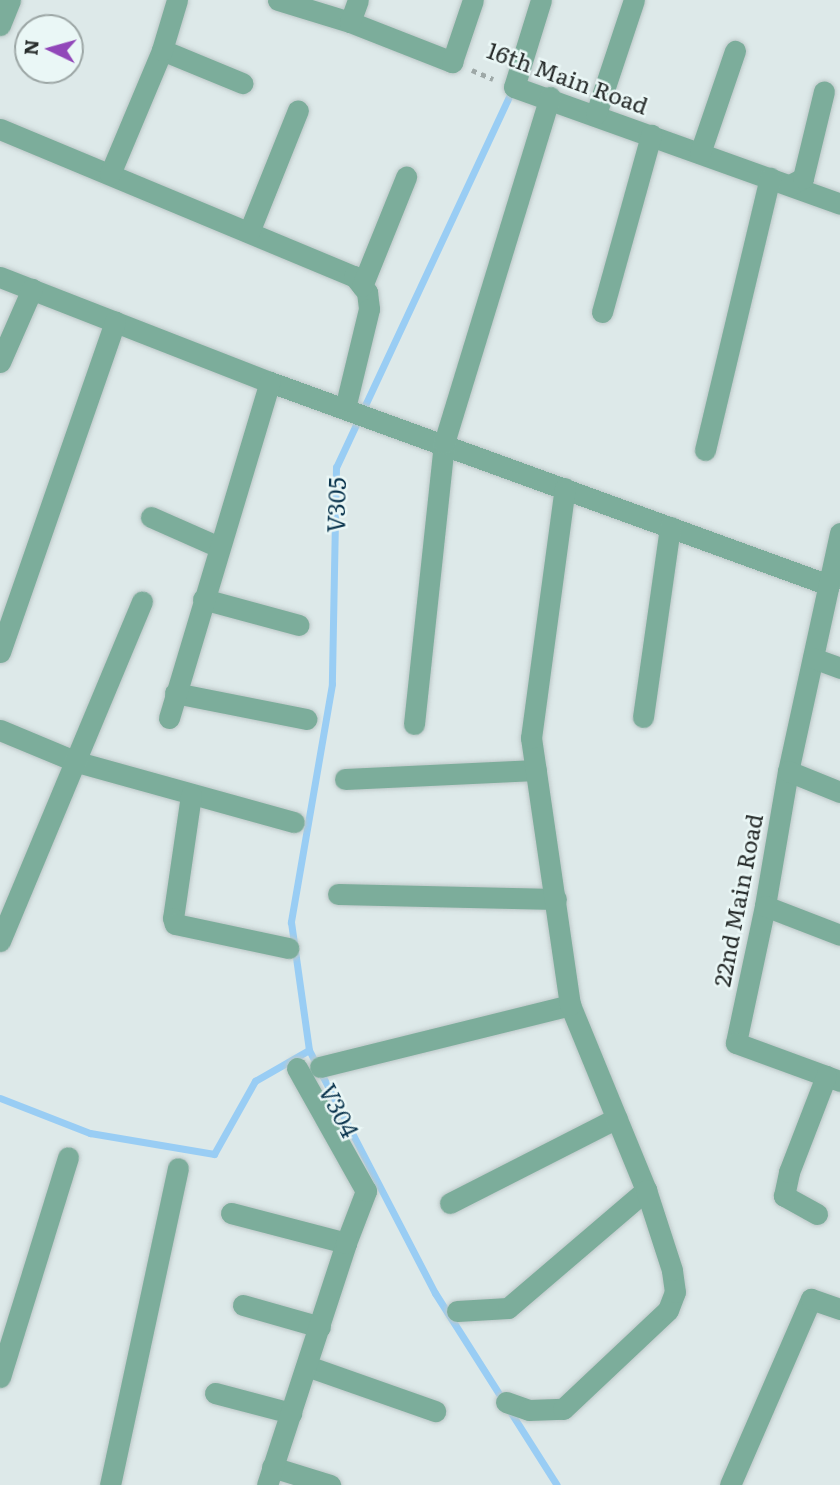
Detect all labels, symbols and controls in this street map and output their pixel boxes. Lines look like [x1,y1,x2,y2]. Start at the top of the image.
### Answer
north arrow [14,14,84,84]
street label: 16th Main Road [484,35,652,119]
text: N [15,38,45,57]
water label: V305 [320,477,350,533]
street label: 22nd Main Road [707,811,767,989]
water label: V304 [314,1078,366,1142]

